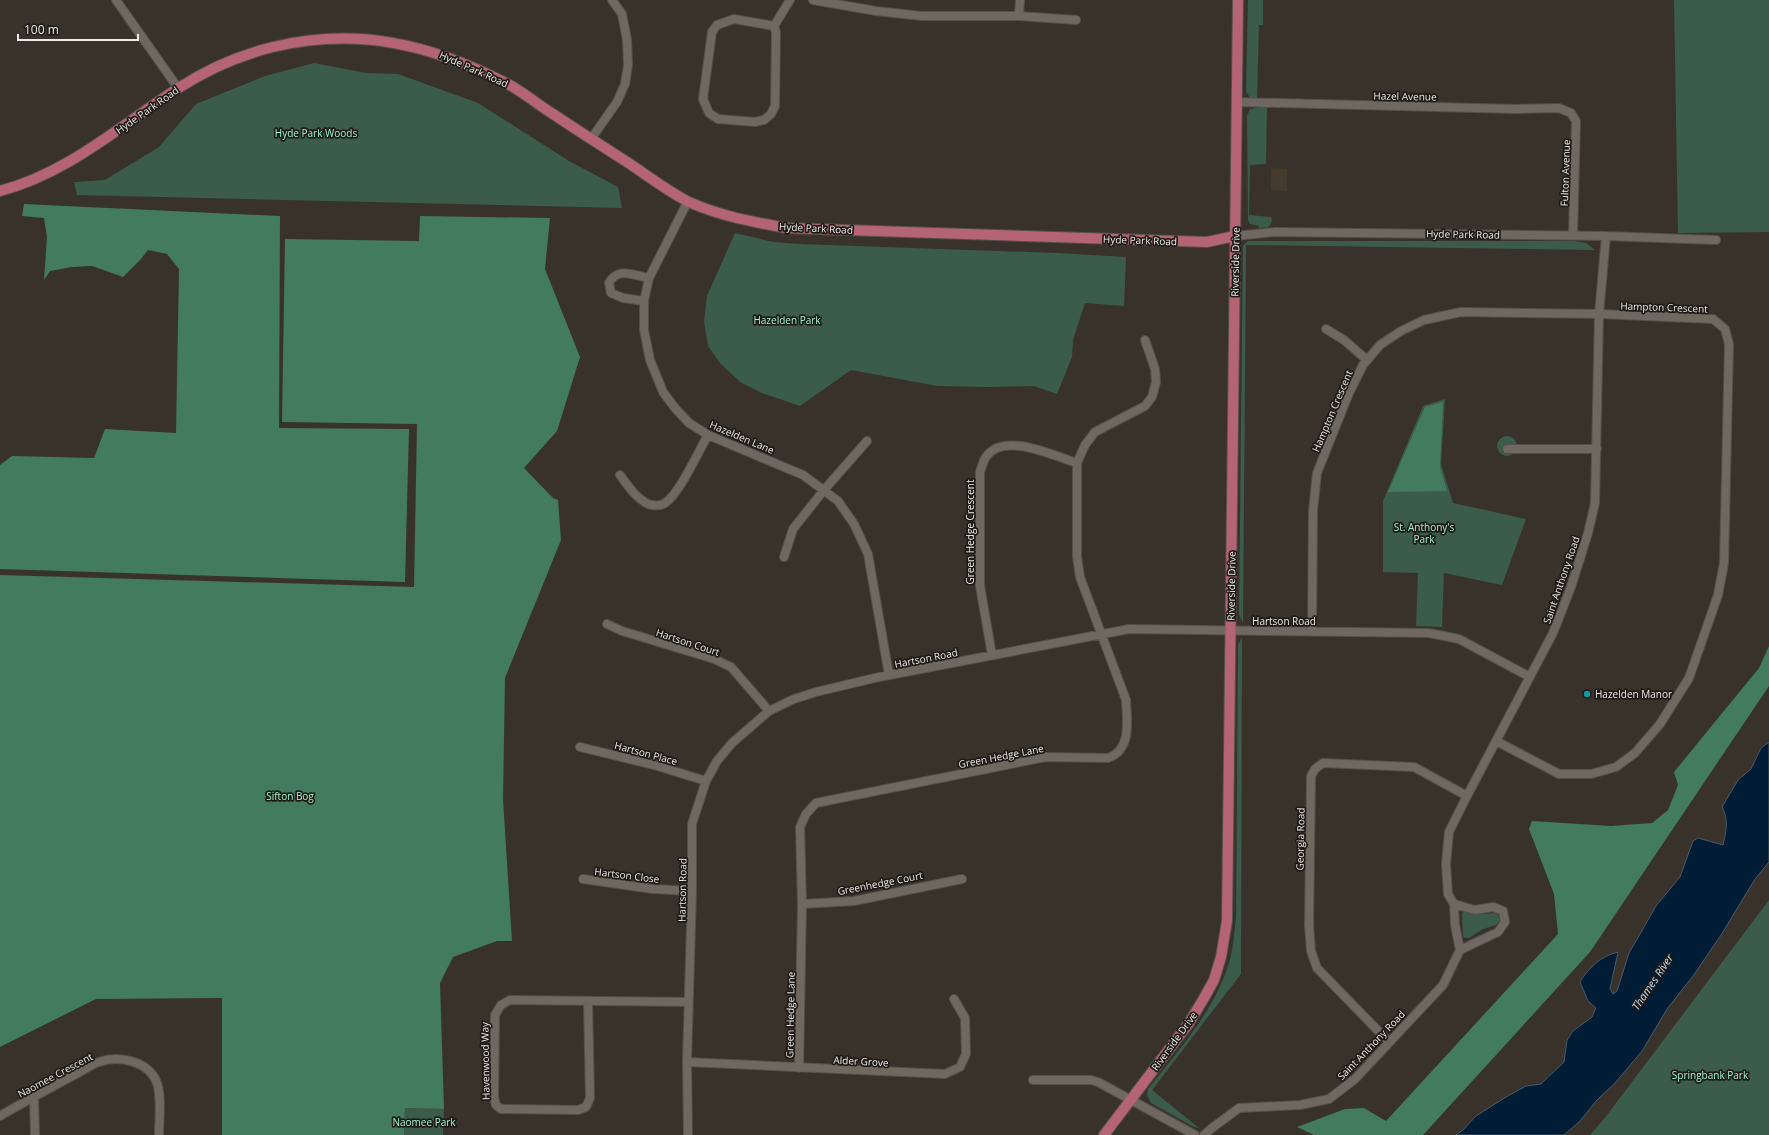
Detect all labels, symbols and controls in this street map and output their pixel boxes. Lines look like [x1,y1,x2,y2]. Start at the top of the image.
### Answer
scale bar [18,16,138,42]
text: 100 m [24,21,59,38]
street label: Hyde Park Road [437,48,511,90]
street label: Hyde Park Road [113,83,181,137]
street label: Hazel Avenue [1373,88,1437,104]
park label: Hyde Park Woods [275,126,357,140]
street label: Fulton Avenue [1557,139,1573,207]
street label: Hyde Park Road [779,219,853,237]
street label: Hyde Park Road [1426,226,1500,242]
street label: Riverside Drive [1227,227,1243,297]
street label: Hyde Park Road [1103,232,1177,248]
street label: Hampton Crescent [1620,298,1708,316]
park label: Hazelden Park [753,313,821,327]
street label: Hampton Crescent [1308,368,1356,454]
street label: Hazelden Lane [708,417,777,457]
street label: Green Hedge Crescent [963,479,977,584]
park label: St. Anthony's Park [1394,520,1455,546]
street label: Saint Anthony Road [1539,534,1583,626]
street label: Riverside Drive [1223,551,1239,621]
street label: Hartson Road [1252,614,1316,628]
street label: Hartson Court [654,625,722,659]
street label: Hartson Road [893,645,959,671]
place label: Hazelden Manor [1595,687,1672,701]
marker: Hazelden Manor [1582,689,1592,699]
street label: Hartson Place [613,738,679,768]
street label: Green Hedge Lane [957,741,1045,771]
park label: Sifton Bog [266,789,314,803]
street label: Georgia Road [1292,807,1308,871]
street label: Hartson Road [674,858,690,922]
street label: Hartson Close [594,864,661,886]
street label: Greenhedge Court [836,868,924,898]
water label: Thames River [1628,950,1677,1013]
street label: Green Hedge Lane [782,971,798,1058]
street label: Saint Anthony Road [1334,1007,1408,1083]
street label: Riverside Drive [1148,1008,1200,1073]
street label: Havenwood Way [477,1021,493,1100]
street label: Naomee Crescent [15,1049,95,1101]
street label: Alder Grove [833,1053,889,1069]
park label: Springbank Park [1672,1068,1749,1082]
park label: Naomee Park [392,1115,456,1129]

